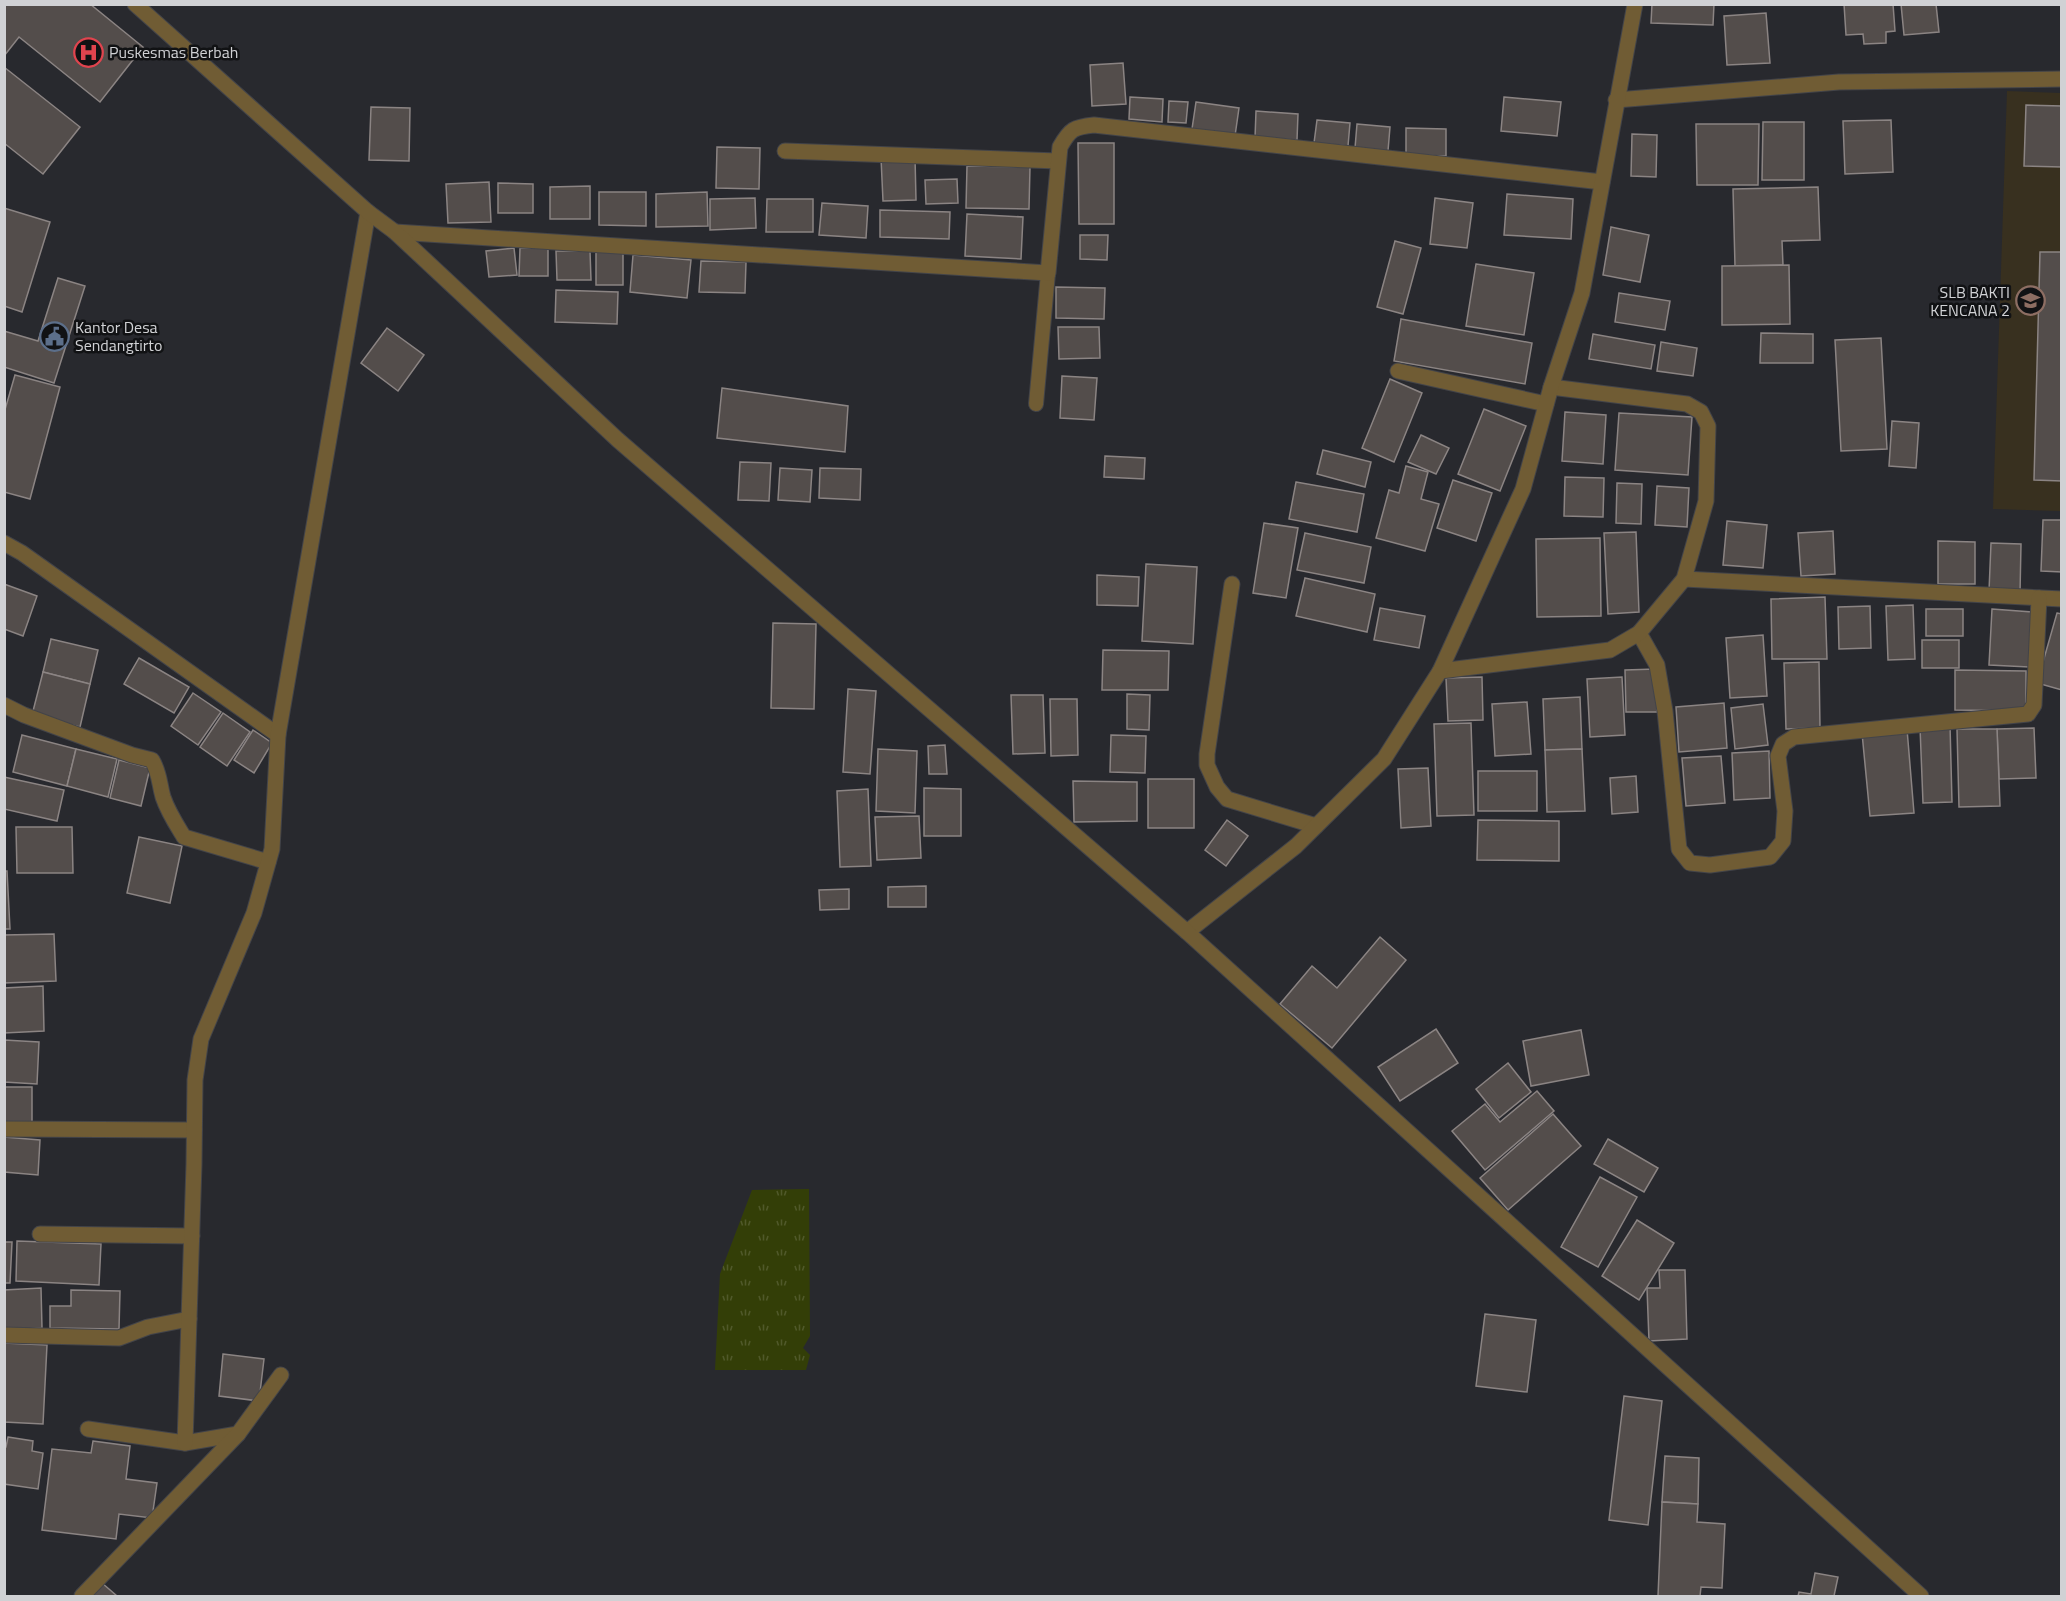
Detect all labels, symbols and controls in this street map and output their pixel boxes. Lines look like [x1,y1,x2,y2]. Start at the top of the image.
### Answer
hospital icon: Puskesmas Berbah [72,36,104,68]
place label: Puskesmas Berbah [109,40,238,64]
place label: SLB BAKTI KENCANA 2 [1930,280,2010,322]
school or university icon: SLB BAKTI KENCANA 2 [2015,285,2047,317]
place label: Kantor Desa Sendangtirto [75,315,162,357]
public building icon: Kantor Desa Sendangtirto [38,320,70,352]

